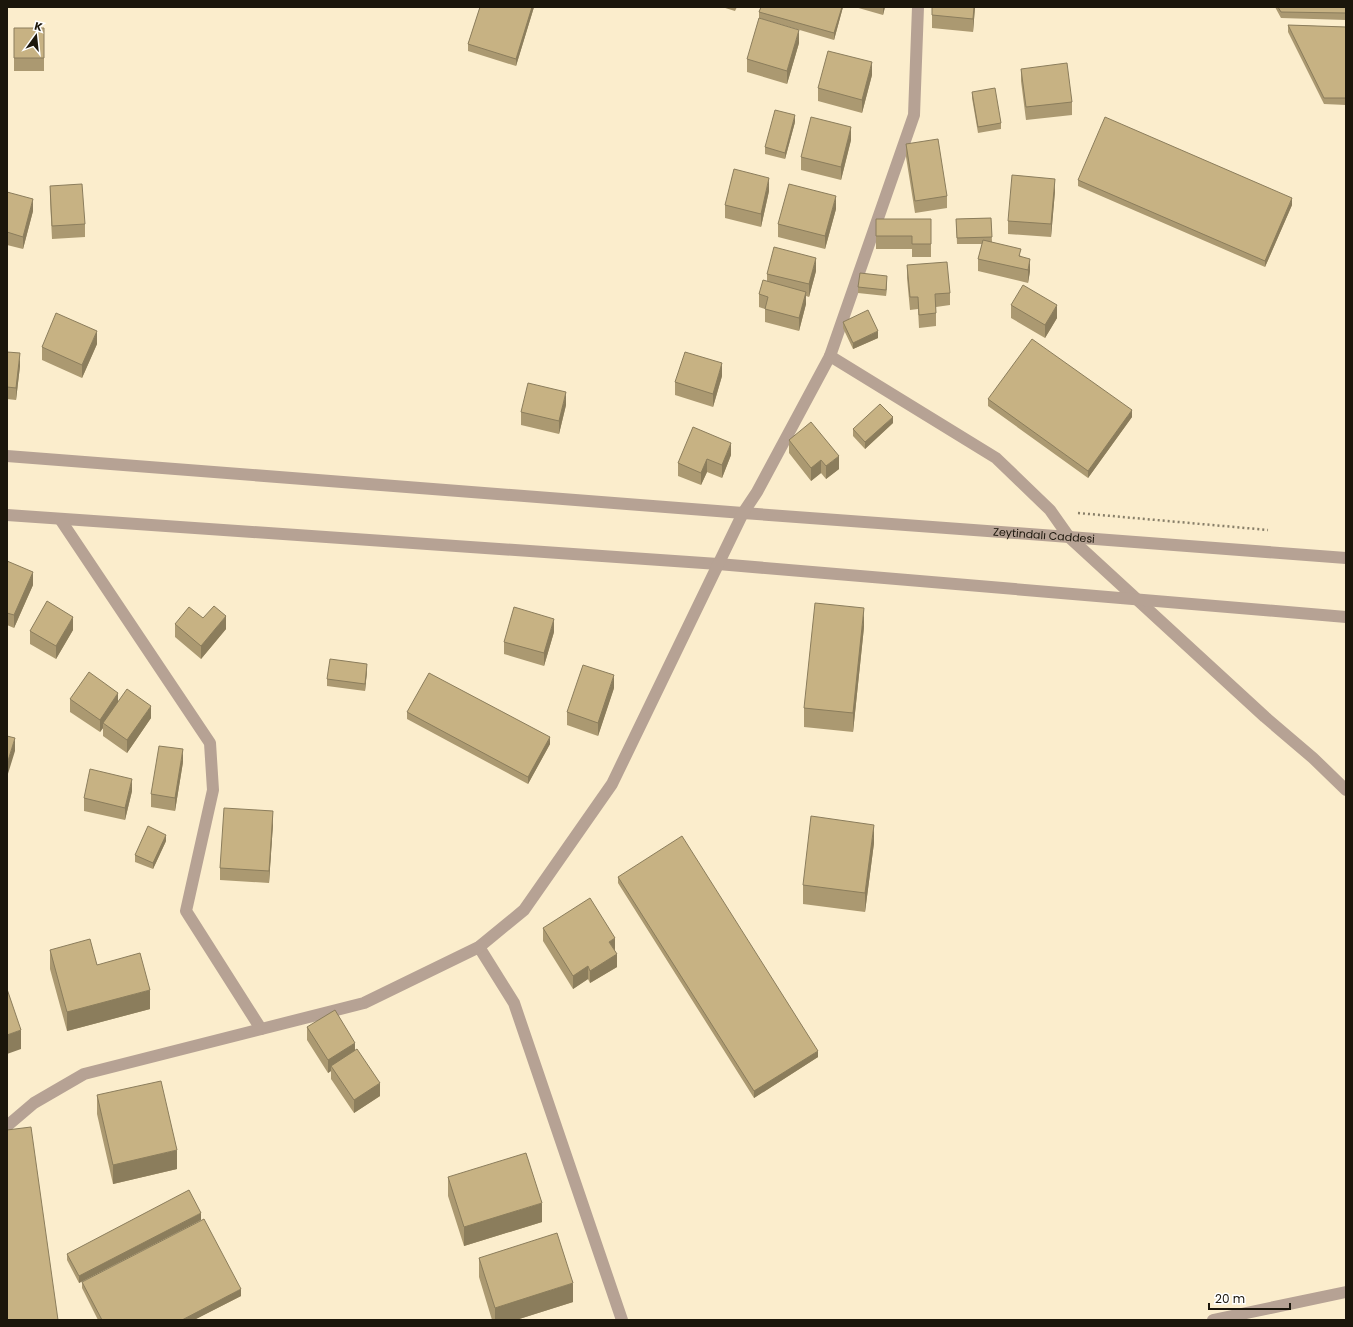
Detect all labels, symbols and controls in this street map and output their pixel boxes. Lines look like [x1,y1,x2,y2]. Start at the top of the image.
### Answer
north arrow [16,16,56,56]
text: K [33,18,45,35]
street label: Zeytindalı Caddesi [992,523,1096,547]
scale bar [1209,1285,1290,1311]
text: 20 m [1215,1290,1245,1307]

